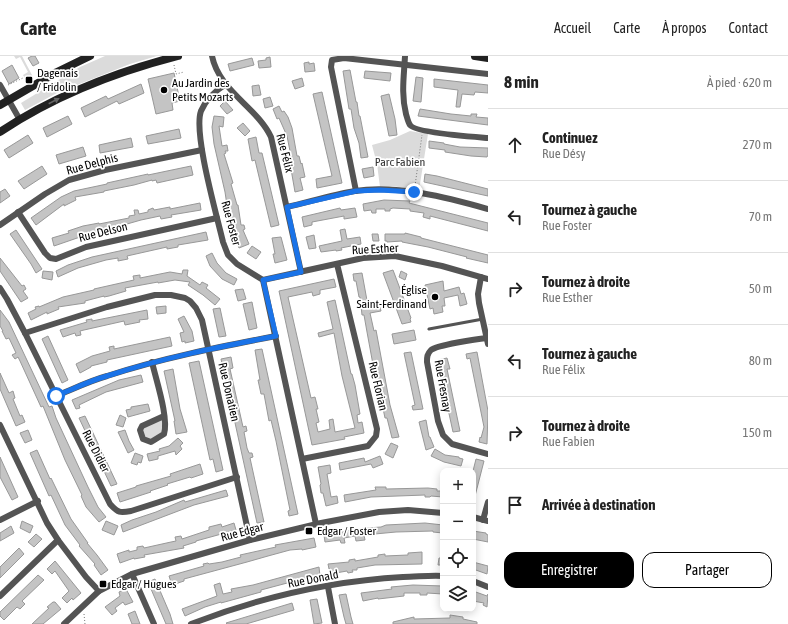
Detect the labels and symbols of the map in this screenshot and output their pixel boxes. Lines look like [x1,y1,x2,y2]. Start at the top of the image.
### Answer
place label: Dagenais / Fridolin [37,66,78,94]
marker: Dagenais / Fridolin [24,75,34,85]
place label: Au Jardin des Petits Mozarts [172,76,233,104]
marker: Au Jardin des Petits Mozarts [159,85,169,95]
one-way arrow [48,98,60,105]
street label: Rue Félix [273,132,297,174]
street label: Rue Delphis [65,150,119,178]
park label: Parc Fabien [375,155,425,169]
route end [405,183,423,201]
street label: Rue Foster [218,199,244,247]
street label: Rue Delson [77,219,129,245]
street label: Rue Esther [351,241,399,257]
place label: Église Saint-Ferdinand [356,283,427,311]
marker: Église Saint-Ferdinand [430,292,440,302]
street label: Rue Fresnay [431,359,455,413]
street label: Rue Florian [366,360,390,412]
street label: Rue Donatien [215,361,243,423]
route start [47,387,65,405]
street label: Rue Didier [79,427,113,475]
street label: Rue Edgar [219,519,265,544]
place label: Edgar / Foster [317,524,376,538]
marker: Edgar / Foster [304,526,314,536]
street label: Rue Donald [286,567,340,591]
place label: Edgar / Hugues [111,577,177,591]
marker: Edgar / Hugues [98,579,108,589]

